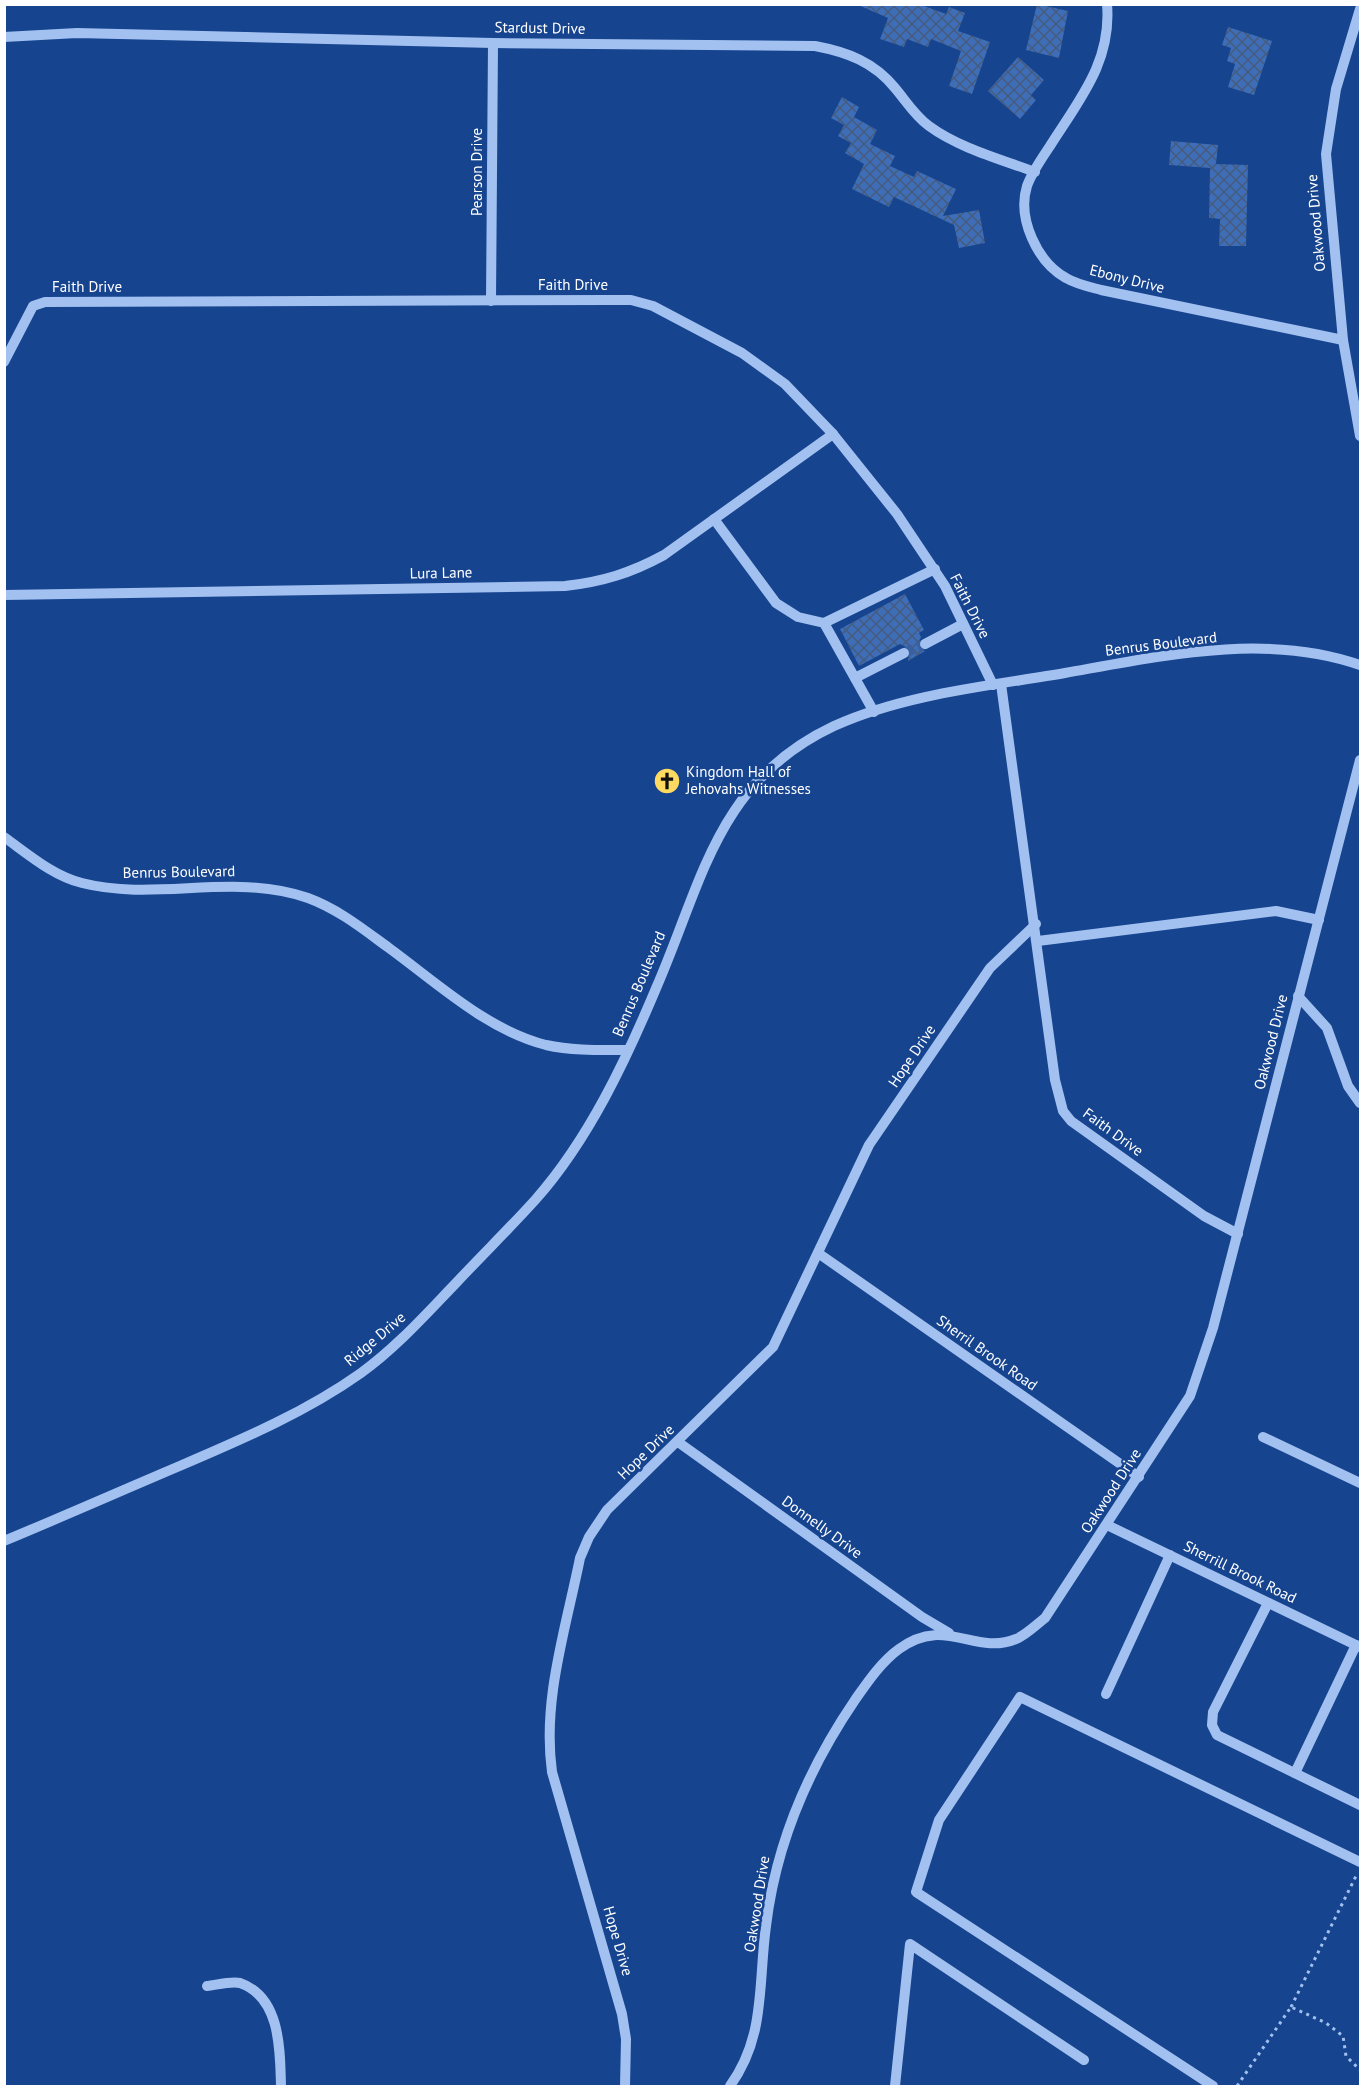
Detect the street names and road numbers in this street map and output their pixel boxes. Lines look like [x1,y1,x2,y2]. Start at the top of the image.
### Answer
street label: Stardust Drive [494,17,586,38]
street label: Pearson Drive [467,128,486,216]
street label: Oakwood Drive [1302,174,1329,272]
street label: Ebony Drive [1088,260,1167,297]
street label: Faith Drive [538,275,608,294]
street label: Faith Drive [52,277,122,296]
street label: Lura Lane [409,562,473,583]
street label: Faith Drive [946,570,995,641]
street label: Benrus Boulevard [1104,627,1218,660]
street label: Benrus Boulevard [123,861,235,882]
street label: Benrus Boulevard [608,928,669,1039]
street label: Oakwood Drive [1249,992,1292,1091]
street label: Hope Drive [884,1021,939,1091]
street label: Faith Drive [1079,1103,1147,1160]
street label: Ridge Drive [340,1307,409,1370]
street label: Sherril Brook Road [933,1311,1041,1394]
street label: Hope Drive [613,1420,678,1483]
street label: Oakwood Drive [1076,1445,1145,1537]
street label: Donnelly Drive [778,1491,866,1562]
street label: Sherrill Brook Road [1181,1536,1300,1607]
street label: Oakwood Drive [739,1854,774,1954]
street label: Hope Drive [599,1904,637,1978]

